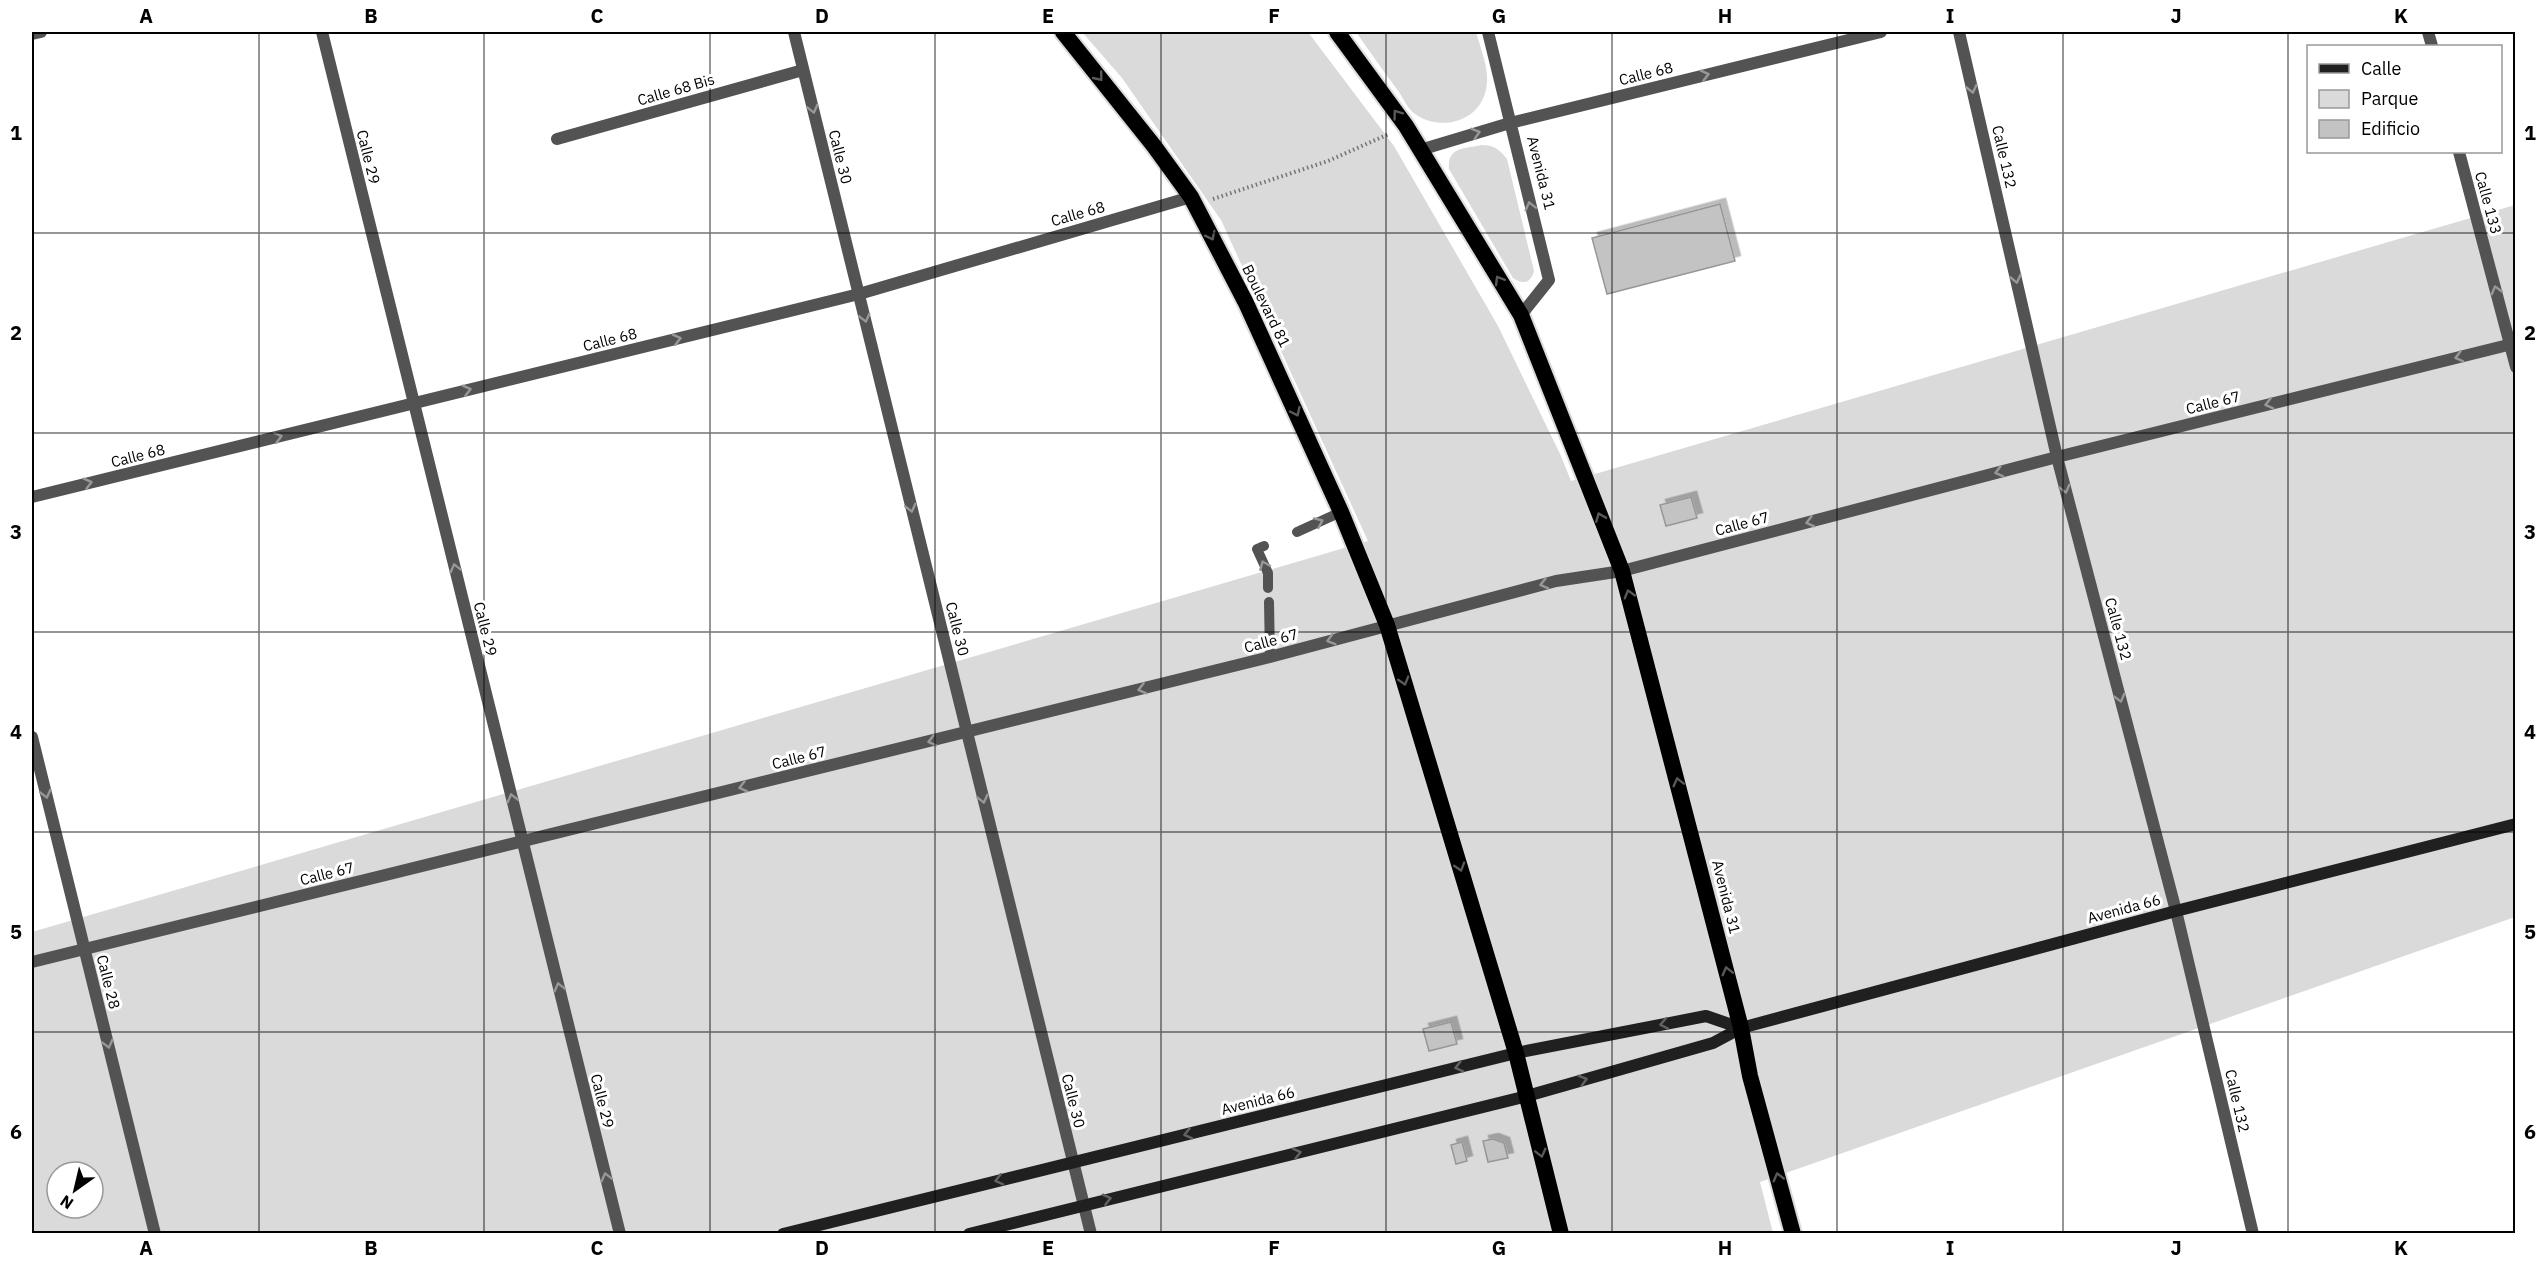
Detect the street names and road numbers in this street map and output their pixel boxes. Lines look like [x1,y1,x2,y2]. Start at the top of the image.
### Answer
street label: Calle 68 [1617,58,1675,89]
street label: Calle 68 Bis [635,69,717,110]
street label: Calle 132 [1988,123,2021,190]
street label: Calle 29 [353,128,384,186]
street label: Calle 30 [825,128,856,186]
street label: Avenida 31 [1523,134,1560,212]
street label: Calle 133 [2471,169,2506,236]
street label: Calle 68 [1049,197,1107,230]
street label: Boulevard 81 [1238,261,1295,350]
street label: Calle 68 [581,324,639,355]
street label: Calle 67 [2184,387,2242,418]
street label: Calle 68 [109,440,167,471]
street label: Calle 67 [1713,507,1771,540]
street label: Calle 132 [2101,595,2136,662]
street label: Calle 29 [470,600,501,658]
street label: Calle 30 [942,600,973,658]
street label: Calle 67 [1242,624,1300,657]
street label: Calle 67 [770,742,828,773]
street label: Calle 67 [298,858,356,889]
street label: Avenida 31 [1708,858,1745,936]
street label: Avenida 66 [2085,890,2163,927]
street label: Calle 28 [93,953,124,1011]
street label: Calle 132 [2221,1067,2254,1134]
street label: Calle 29 [587,1072,618,1130]
street label: Calle 30 [1058,1072,1089,1130]
street label: Avenida 66 [1219,1082,1297,1119]

